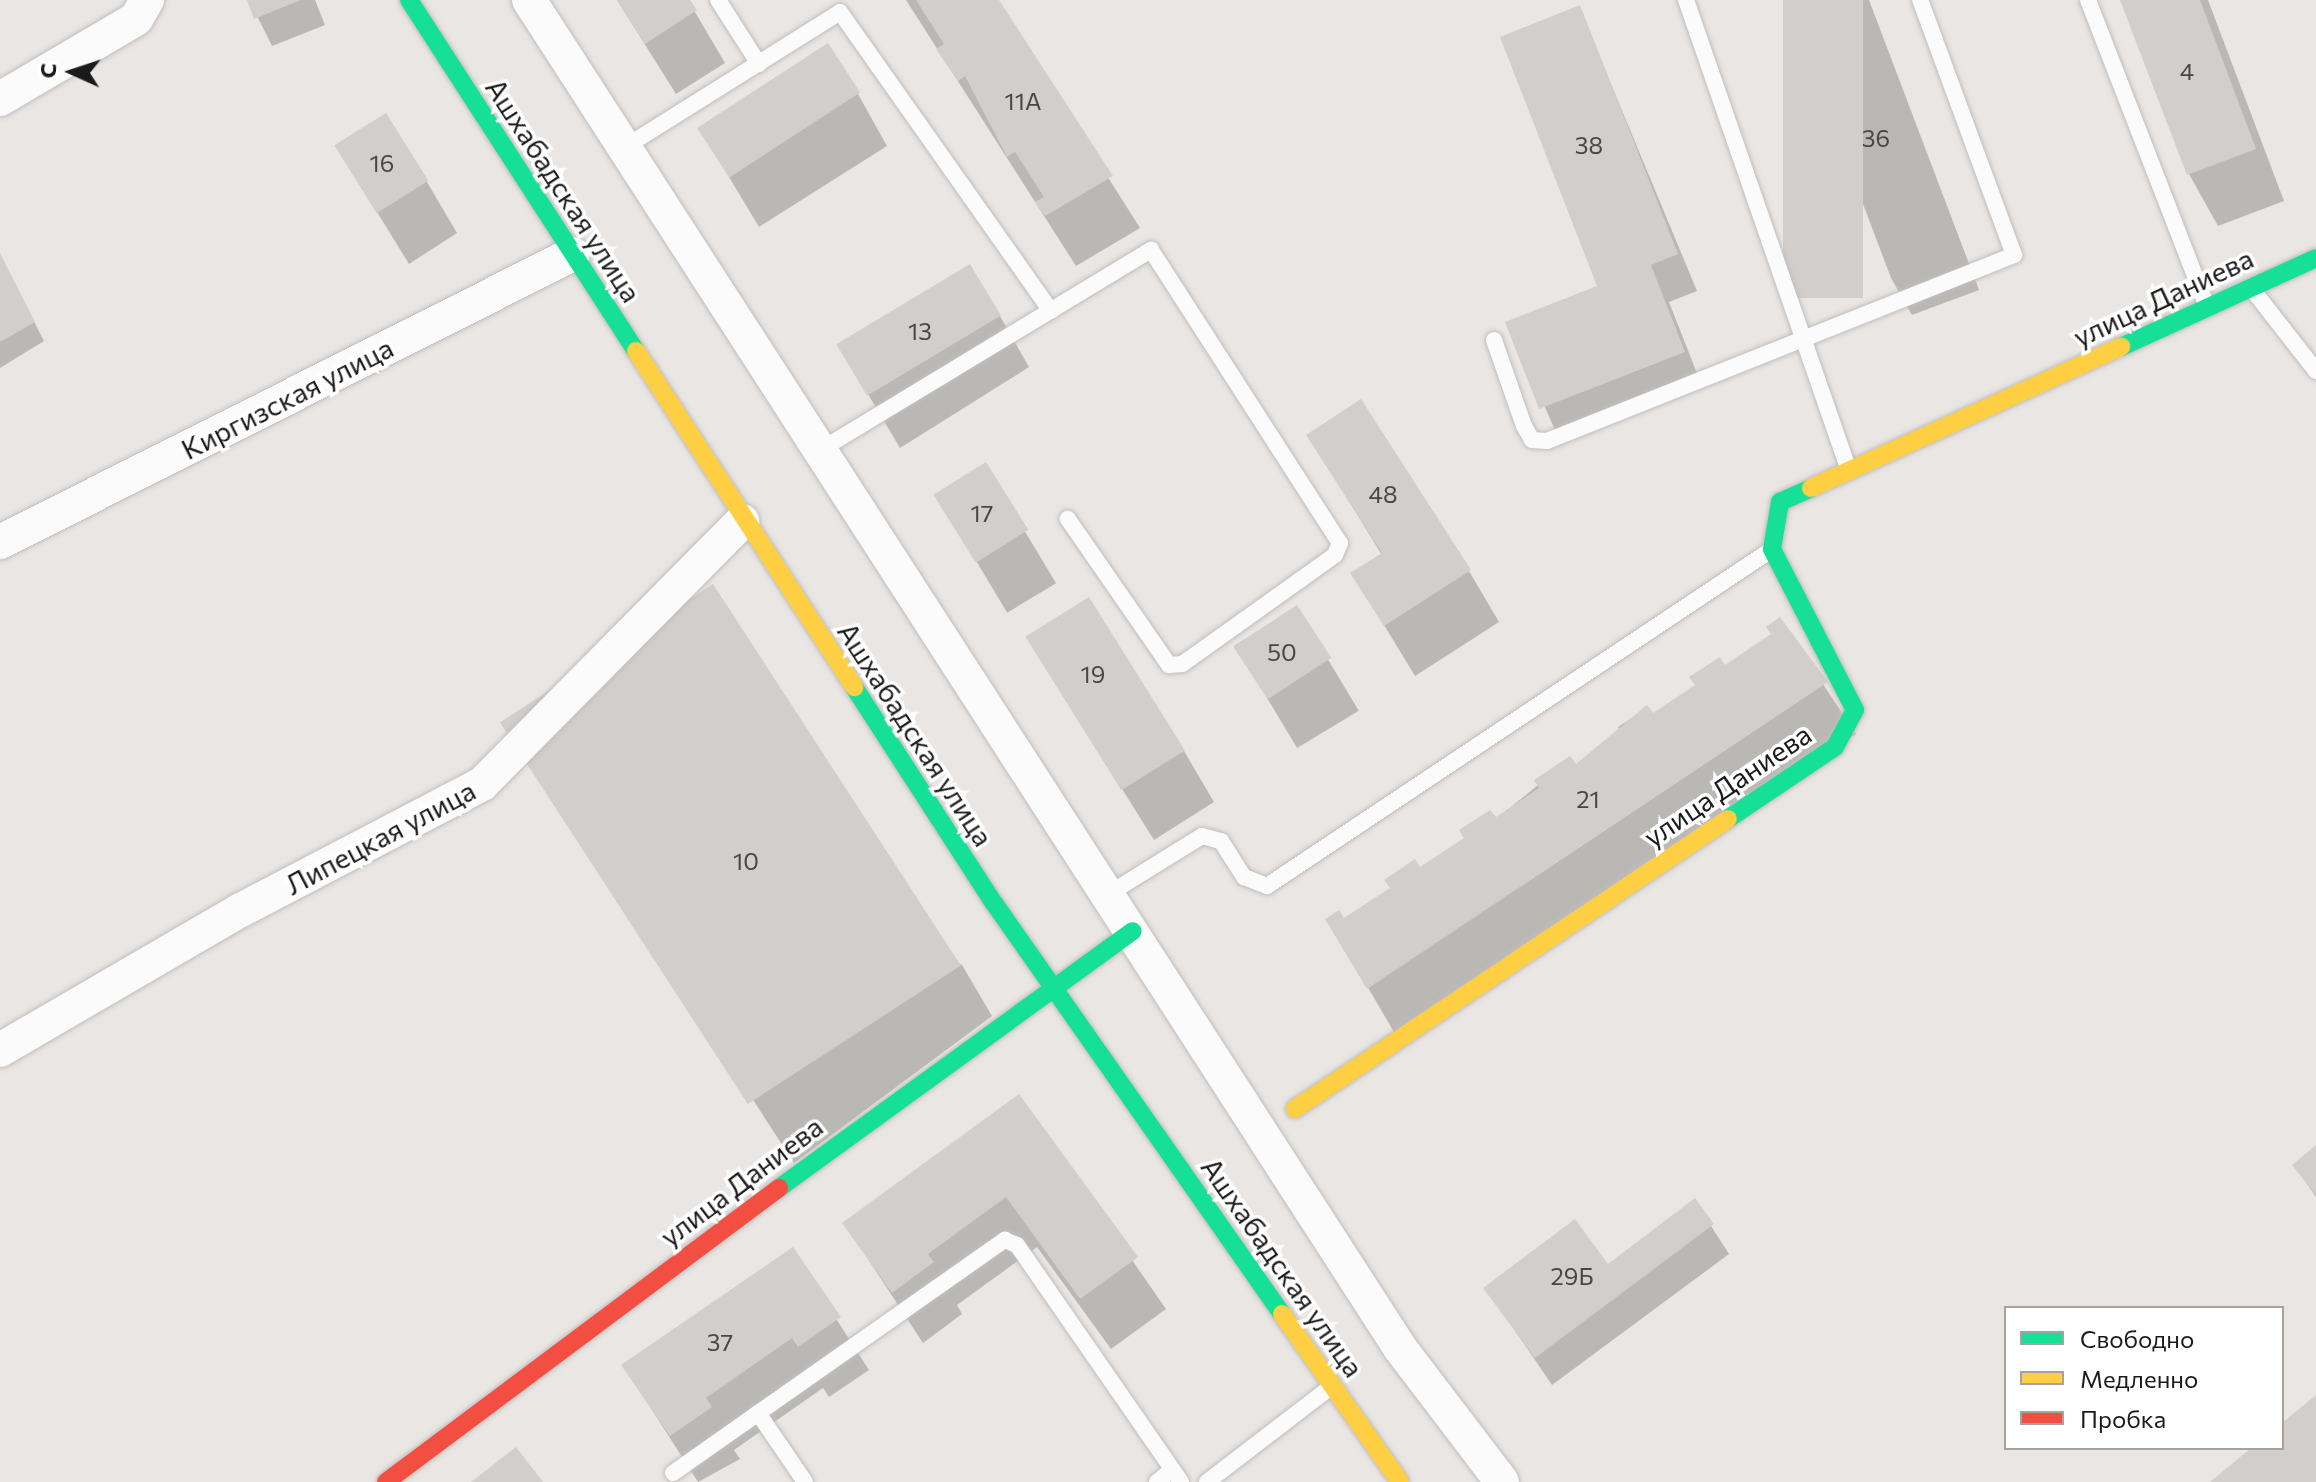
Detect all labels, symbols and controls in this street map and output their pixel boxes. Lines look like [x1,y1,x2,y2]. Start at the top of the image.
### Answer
north arrow [32,32,112,112]
house number: 4 [2180,57,2194,85]
text: С [34,63,61,79]
street label: Ашхабадская улица [479,72,649,308]
house number: 11А [1004,87,1042,115]
house number: 36 [1862,124,1890,152]
house number: 38 [1575,131,1603,159]
house number: 16 [370,149,394,177]
street label: улица Даниева [2068,241,2258,353]
house number: 13 [908,317,932,345]
street label: Киргизская улица [176,330,398,466]
house number: 48 [1369,480,1397,508]
house number: 17 [971,499,993,527]
street label: Ашхабадская улица [831,616,1001,852]
house number: 50 [1267,638,1297,666]
house number: 19 [1081,660,1105,688]
street label: улица Даниева [1637,717,1817,853]
street label: Липецкая улица [279,773,481,901]
house number: 21 [1576,785,1600,813]
house number: 10 [733,847,759,875]
street label: улица Даниева [653,1109,829,1253]
street label: Ашхабадская улица [1195,1151,1371,1383]
house number: 29Б [1551,1262,1593,1290]
legend [2004,1306,2284,1450]
text: Свободно [2080,1324,2194,1353]
house number: 37 [707,1328,733,1356]
text: Медленно [2080,1364,2198,1393]
text: Пробка [2080,1404,2166,1433]

